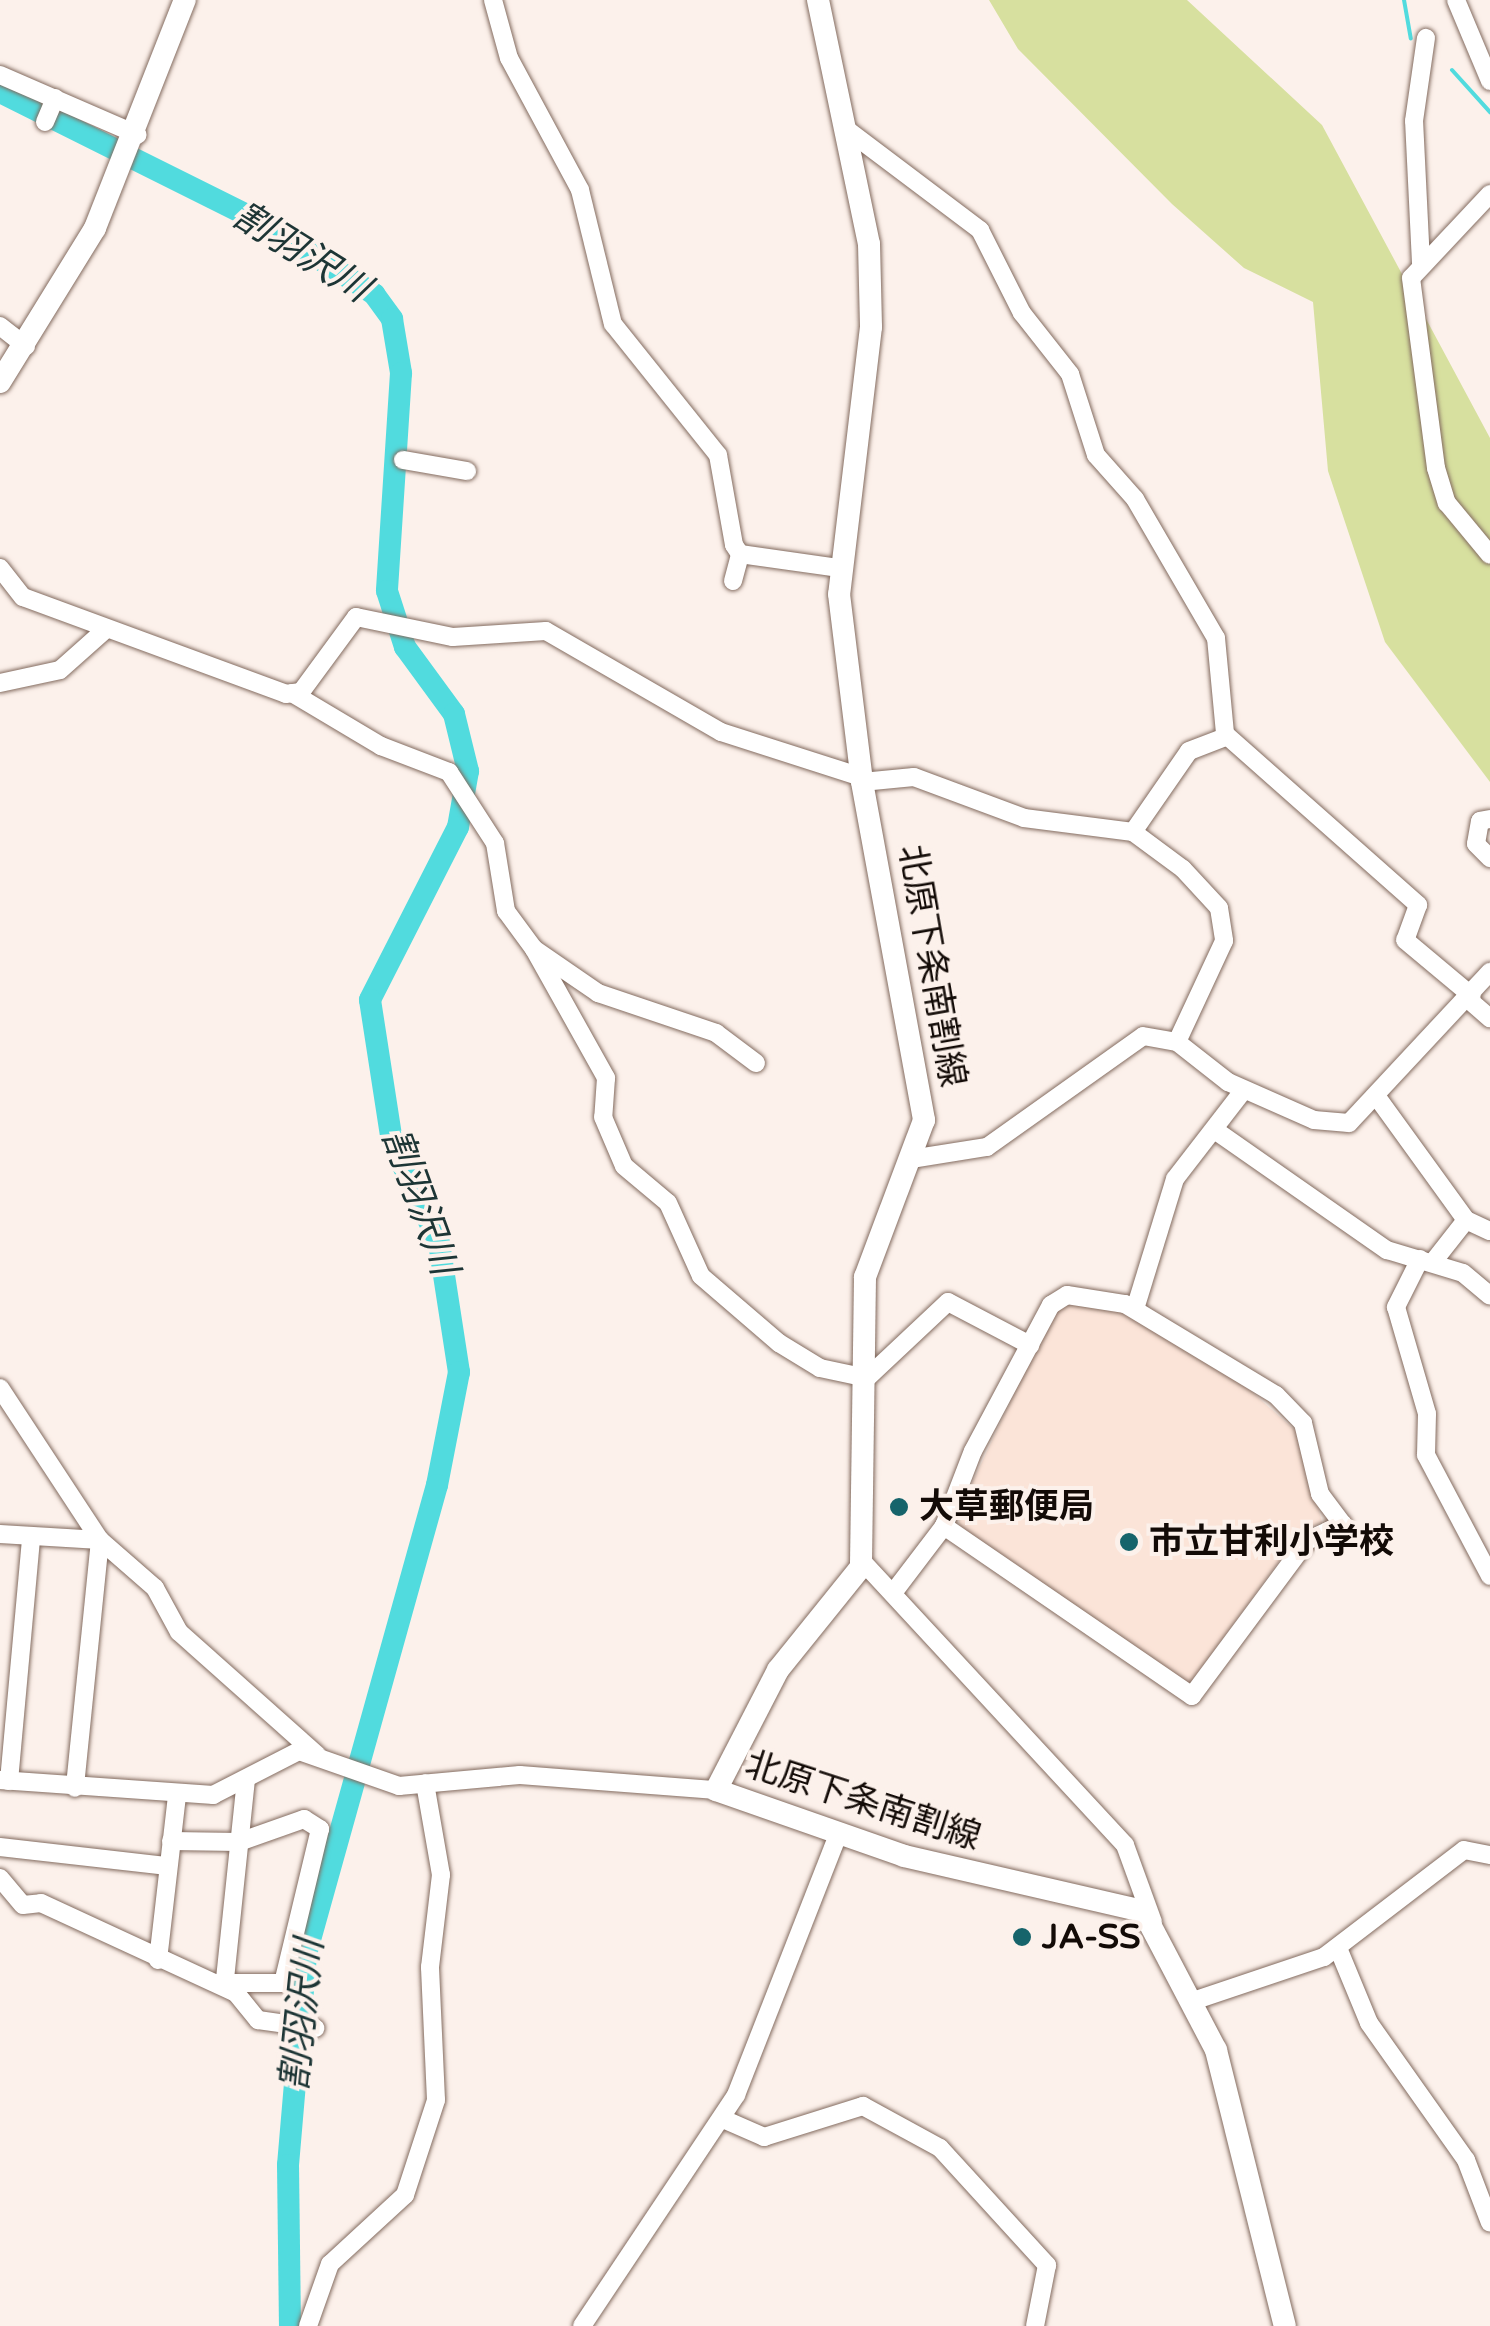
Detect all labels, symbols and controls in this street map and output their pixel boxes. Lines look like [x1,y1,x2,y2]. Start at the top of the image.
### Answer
water label: 割羽沢川 [224,193,378,313]
street label: 北原下条南割線 [890,842,974,1090]
water label: 割羽沢川 [372,1123,466,1281]
place label: 大草郵便局 [919,1486,1094,1528]
marker: 大草郵便局 [888,1496,910,1518]
place label: 市立甘利小学校 [1149,1521,1394,1563]
marker: 市立甘利小学校 [1118,1531,1140,1553]
street label: 北原下条南割線 [740,1743,986,1859]
place label: JA-SS [1042,1916,1141,1958]
marker: JA-SS [1011,1926,1033,1948]
water label: 割羽沢川 [272,1937,334,2093]

